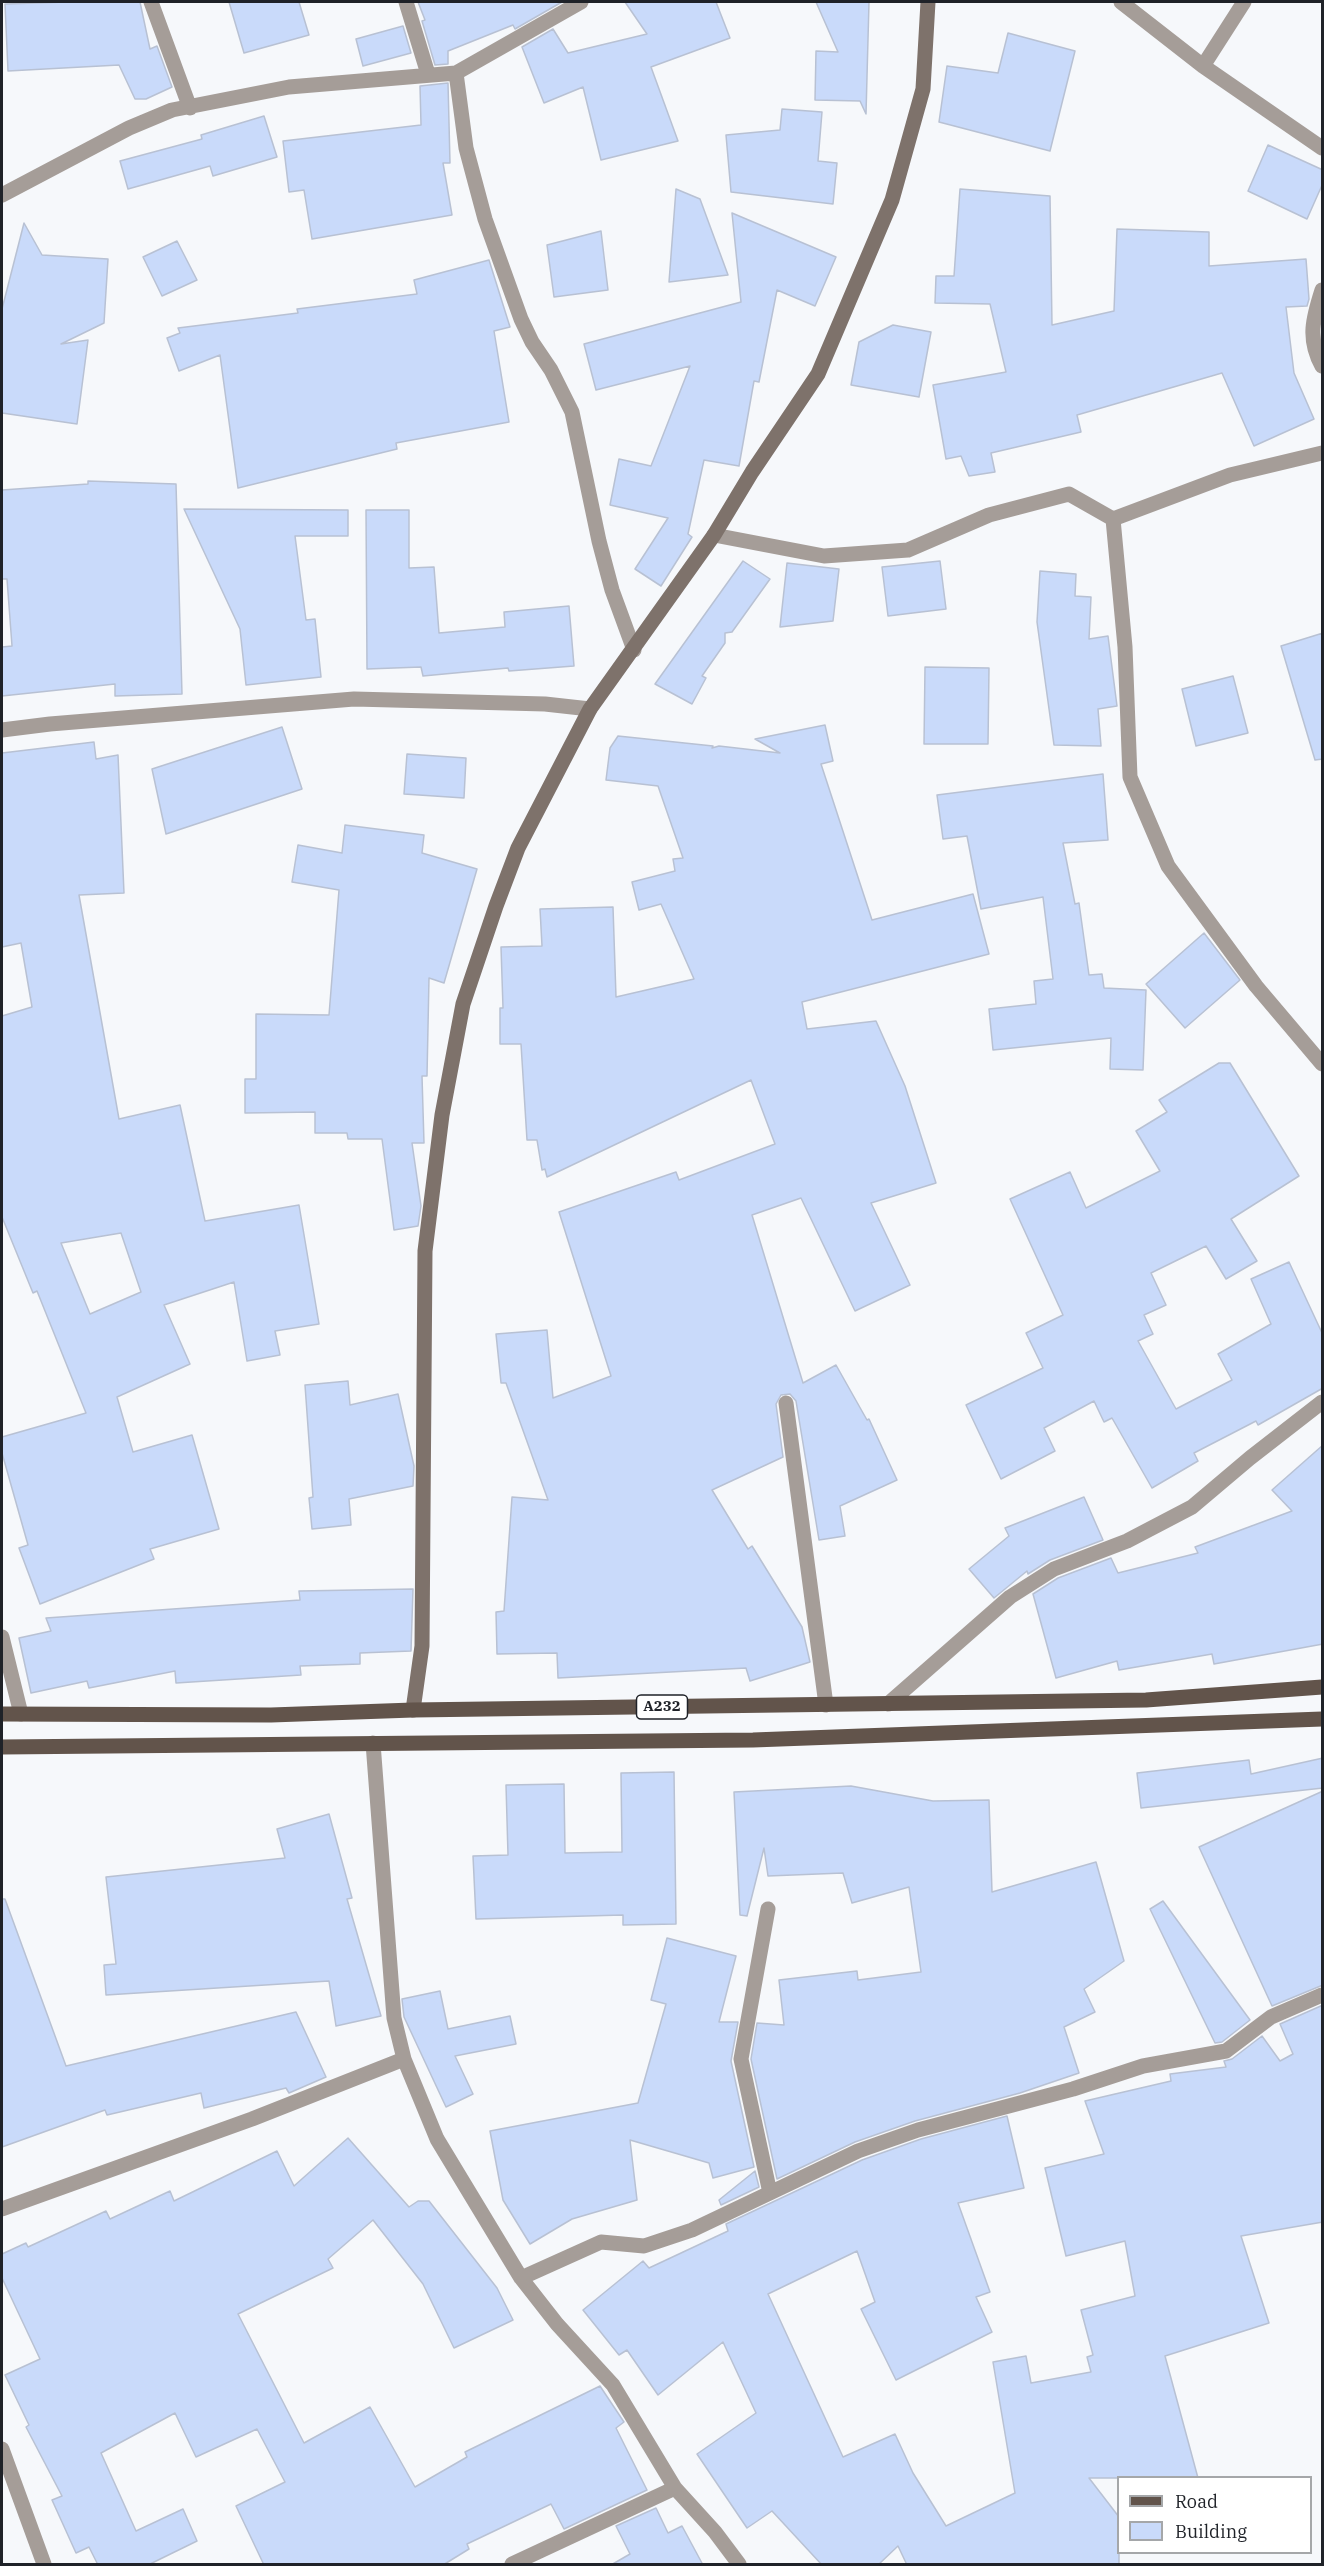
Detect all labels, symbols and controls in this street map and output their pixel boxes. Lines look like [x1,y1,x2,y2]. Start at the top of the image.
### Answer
road number: A232 [636,1695,688,1719]
legend [1117,2476,1312,2554]
text: Road [1175,2490,1218,2513]
text: Building [1175,2520,1247,2543]

